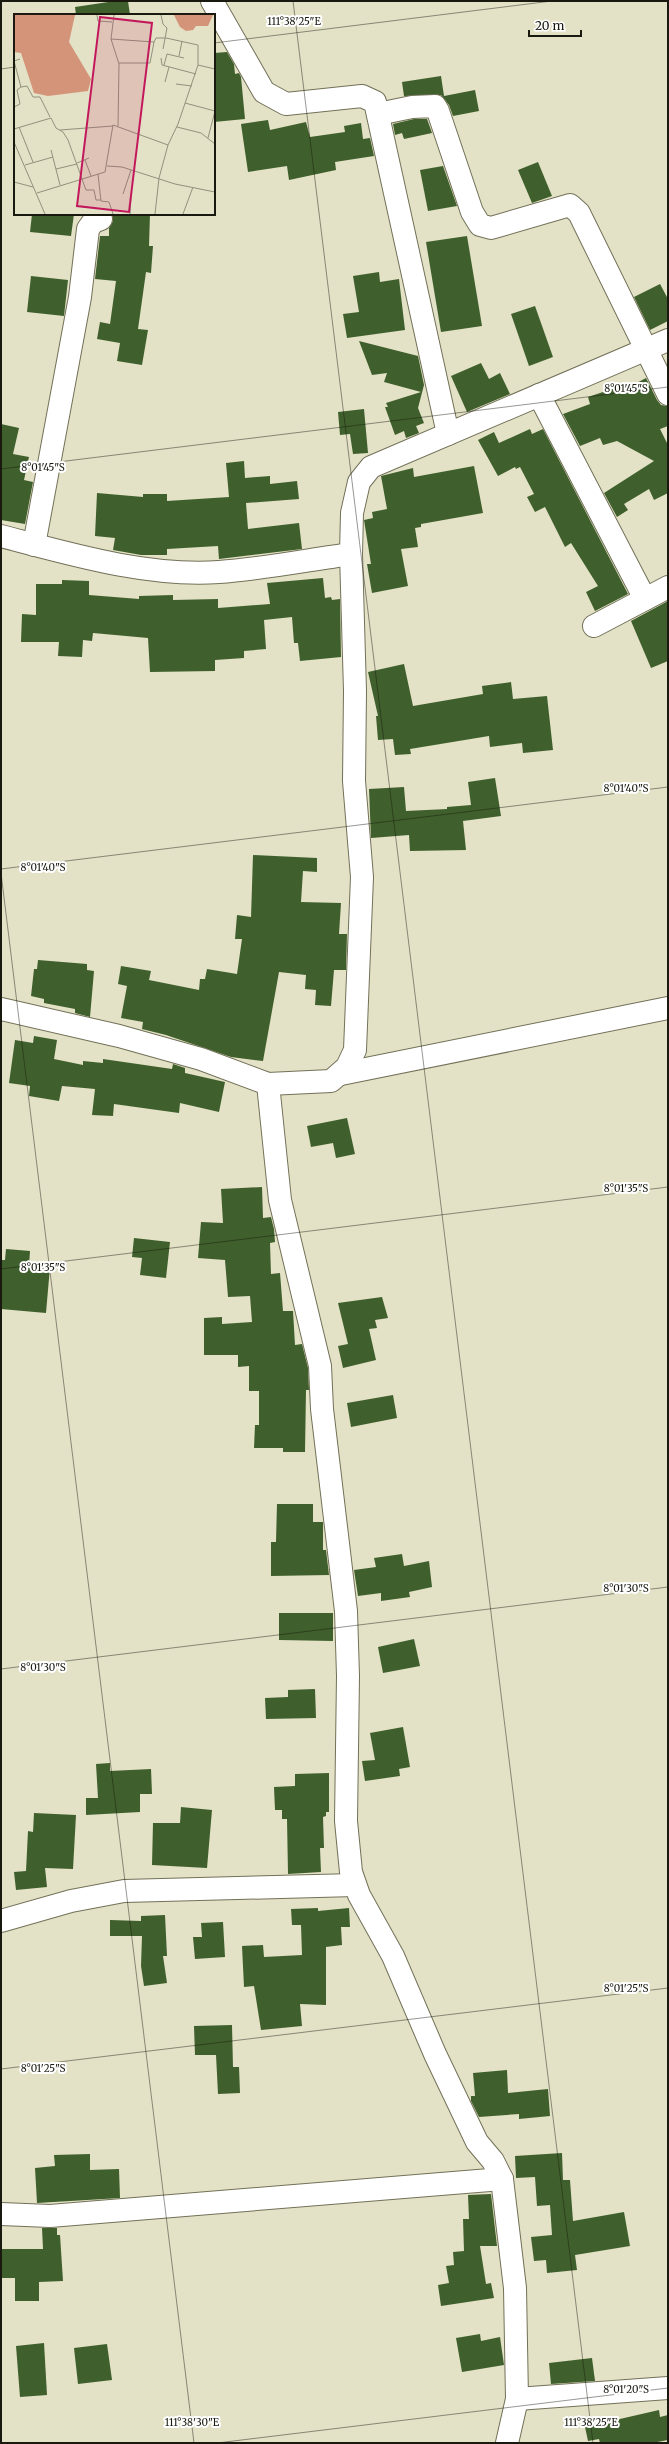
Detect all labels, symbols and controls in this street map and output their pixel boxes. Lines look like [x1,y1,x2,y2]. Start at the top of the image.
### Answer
scale bar [529,12,581,38]
inset map [14,14,215,215]
text: 111°38'25"E [267,15,321,28]
text: 20 m [535,18,564,33]
text: 8°01'45"S [604,382,648,395]
text: 8°01'45"S [21,461,65,474]
text: 8°01'40"S [604,782,649,795]
text: 8°01'40"S [21,861,66,874]
text: 8°01'35"S [604,1182,648,1195]
text: 8°01'35"S [21,1261,65,1274]
text: 8°01'30"S [603,1582,649,1595]
text: 8°01'30"S [20,1661,66,1674]
text: 8°01'25"S [604,1982,648,1995]
text: 8°01'25"S [21,2062,65,2075]
text: 8°01'20"S [603,2383,649,2396]
text: 111°38'30"E [165,2416,220,2429]
text: 111°38'25"E [564,2416,618,2429]

